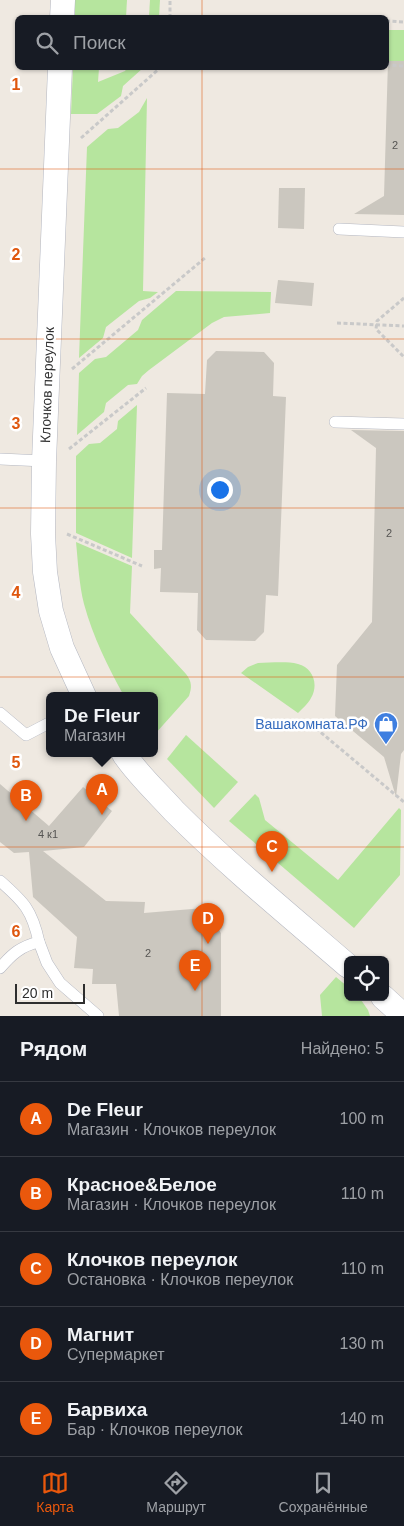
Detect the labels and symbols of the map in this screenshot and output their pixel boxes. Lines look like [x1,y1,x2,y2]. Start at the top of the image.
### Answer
text: 1 [12,76,21,93]
house number: 2 [392,139,398,151]
text: 2 [12,246,21,263]
street label: Клочков переулок [37,326,57,443]
text: 3 [12,415,21,432]
your location [207,477,233,503]
house number: 2 [386,527,392,539]
text: 4 [12,584,21,601]
shop icon: Вашакомната.РФ [373,711,399,745]
place label: Вашакомната.РФ [255,716,368,732]
text: 5 [12,754,21,771]
pin: A [86,774,118,815]
pin: B [10,780,42,821]
house number: 4 к1 [38,828,58,840]
pin: C [256,831,288,872]
pin: D [192,903,224,944]
text: 6 [12,923,21,940]
house number: 2 [145,947,151,959]
pin: E [179,950,211,991]
scale bar [15,981,85,1004]

